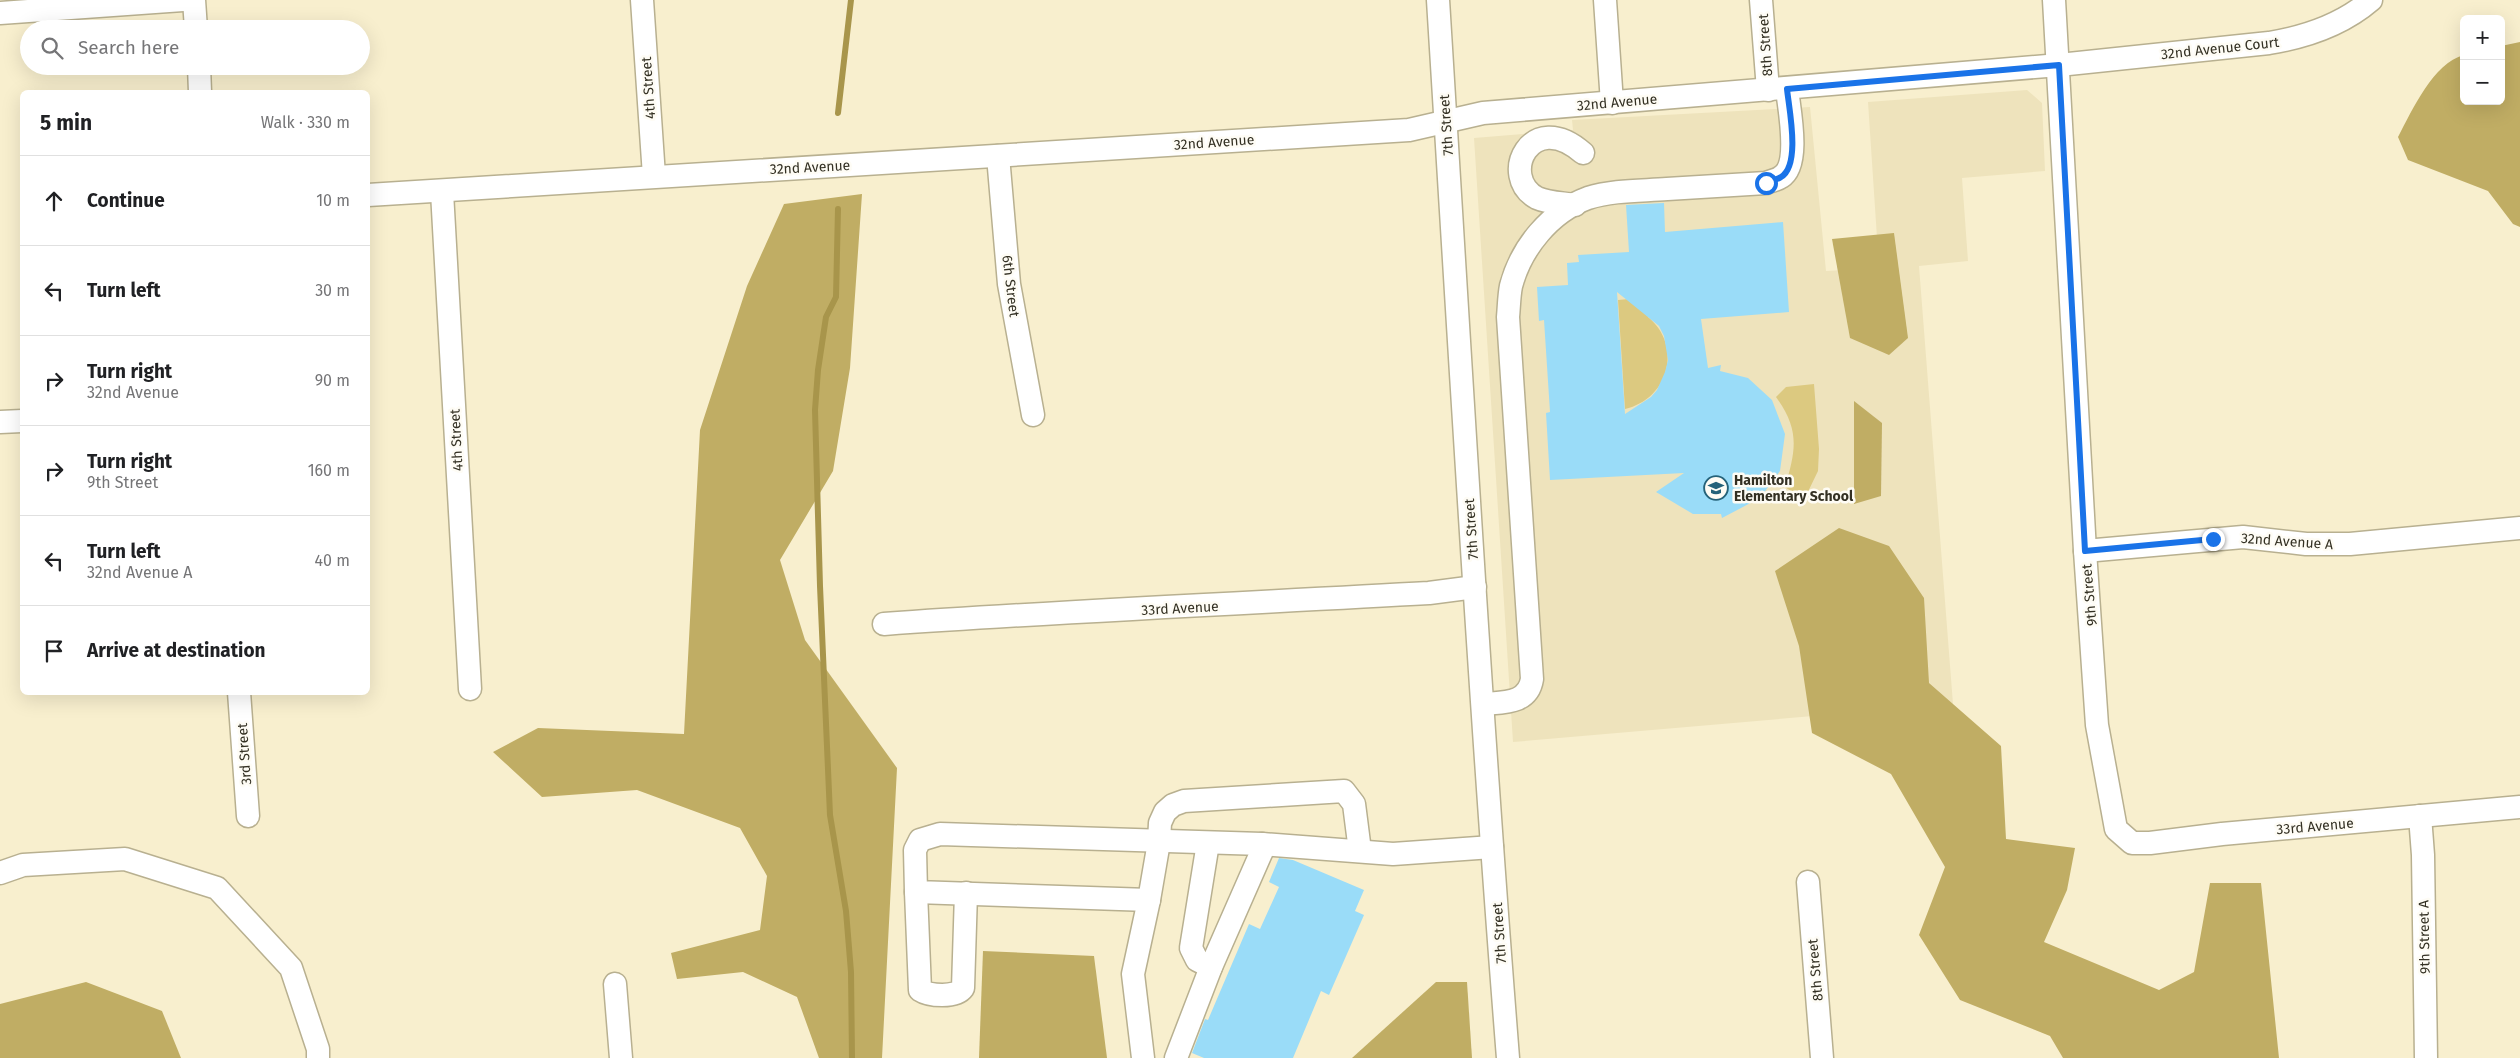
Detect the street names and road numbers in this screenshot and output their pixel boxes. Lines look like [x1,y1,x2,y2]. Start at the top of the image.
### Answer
street label: 8th Street [1755,12,1776,77]
street label: 32nd Avenue Court [2160,34,2281,63]
street label: 4th Street [638,55,659,120]
street label: 32nd Avenue [1576,91,1658,114]
street label: 7th Street [1436,93,1457,156]
street label: 32nd Avenue [1173,131,1255,154]
street label: 32nd Avenue [769,157,851,178]
street label: 6th Street [998,254,1023,319]
street label: 4th Street [446,407,467,472]
street label: 7th Street [1461,497,1482,560]
street label: 32nd Avenue A [2240,530,2334,553]
street label: 9th Street [2078,562,2101,627]
street label: 33rd Avenue [1141,598,1219,619]
street label: 3rd Street [234,721,255,786]
street label: 33rd Avenue [2276,815,2354,838]
street label: 9th Street A [2415,900,2434,974]
street label: 7th Street [1489,901,1510,964]
street label: 8th Street [1804,937,1827,1002]

